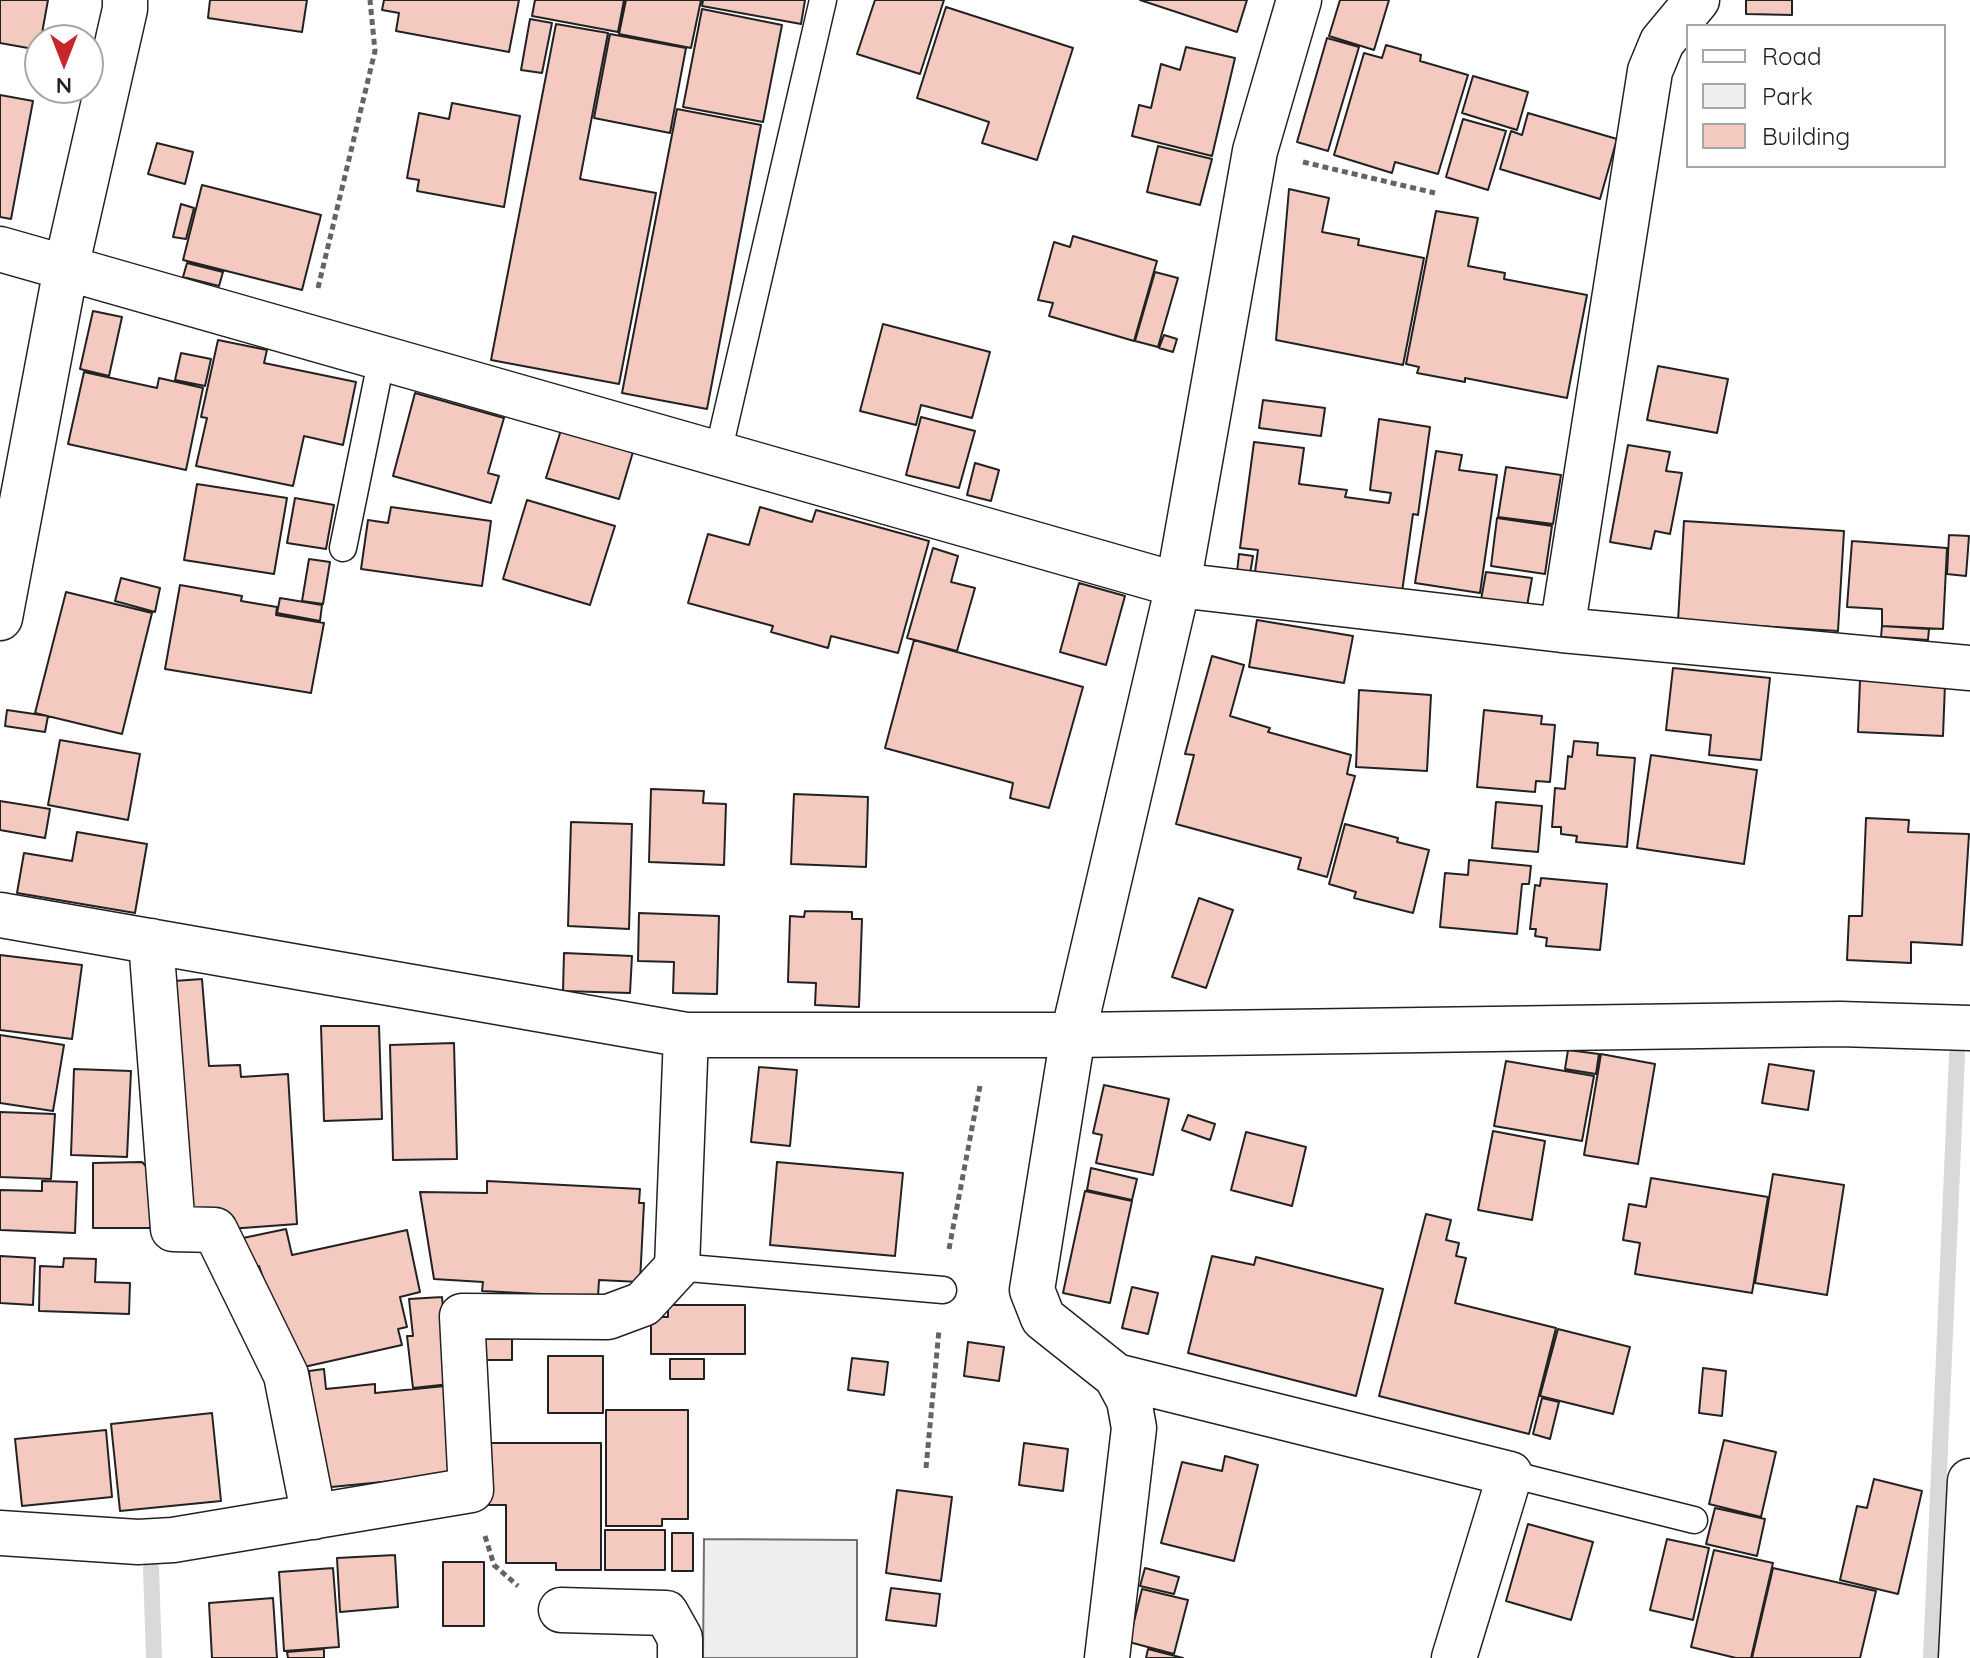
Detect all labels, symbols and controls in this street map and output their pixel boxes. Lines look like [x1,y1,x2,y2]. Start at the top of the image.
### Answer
north arrow [24,24,104,104]
legend [1686,24,1946,168]
text: Road [1762,41,1822,71]
text: N [56,72,72,100]
text: Park [1762,81,1813,111]
text: Building [1762,121,1850,151]

